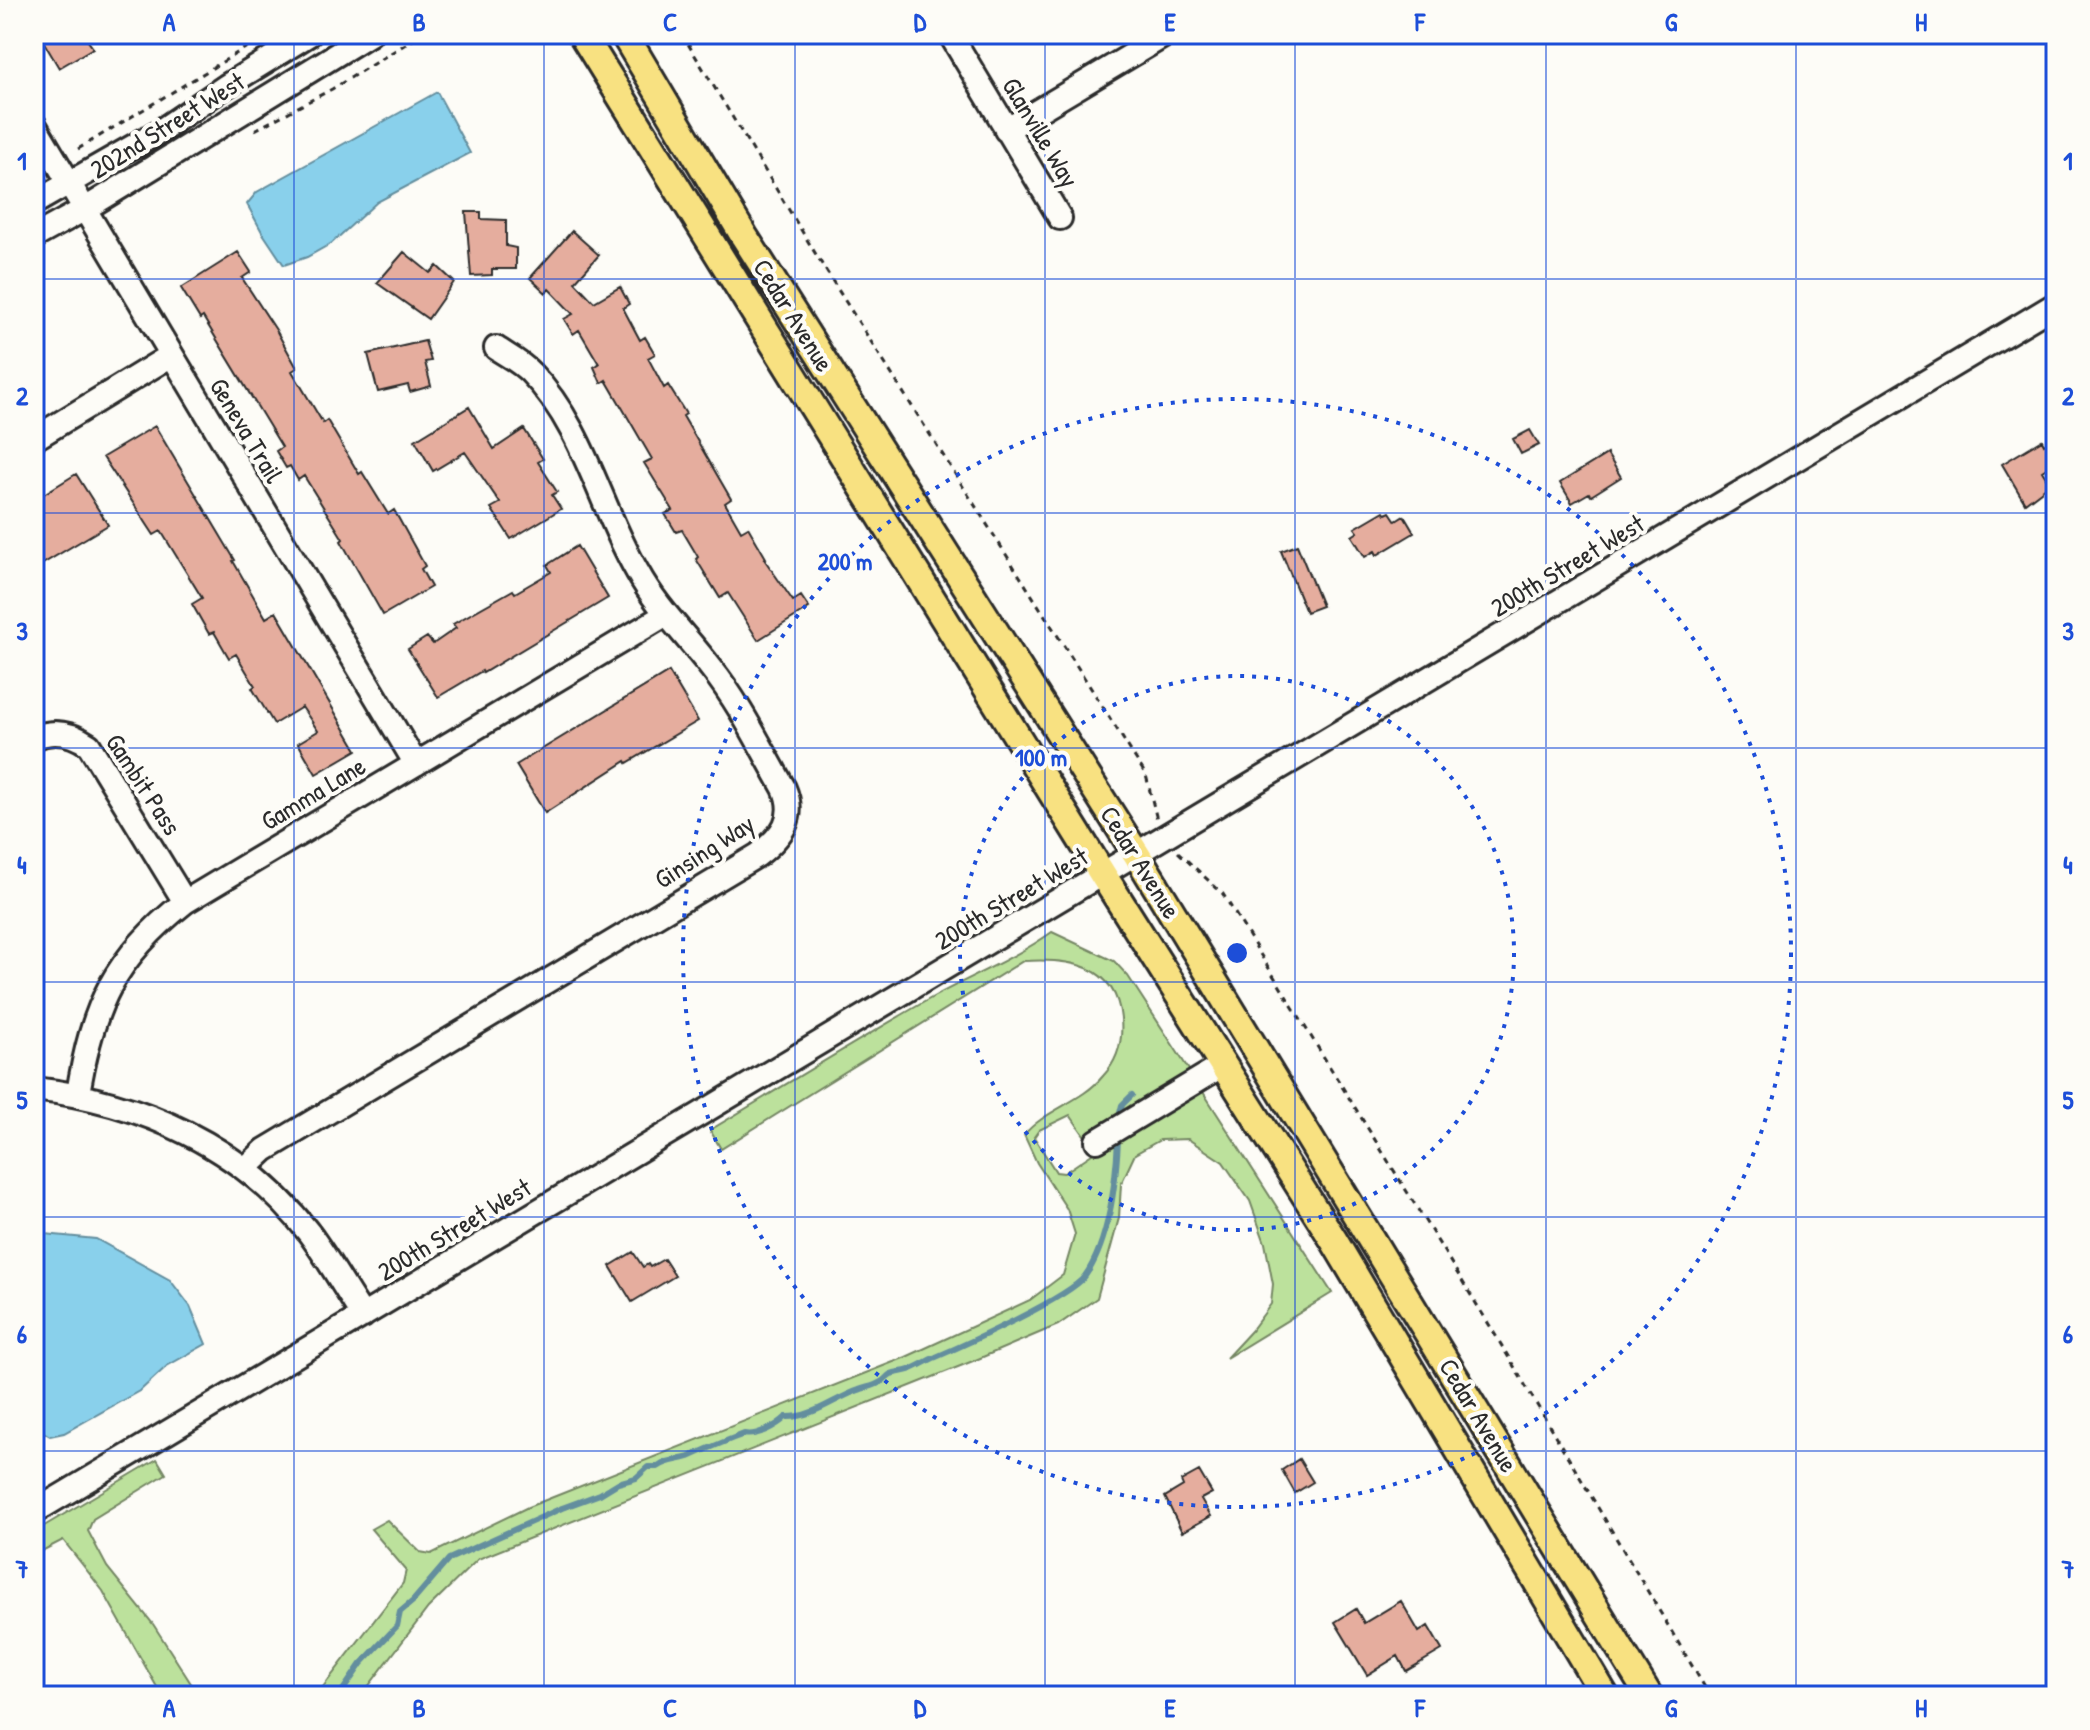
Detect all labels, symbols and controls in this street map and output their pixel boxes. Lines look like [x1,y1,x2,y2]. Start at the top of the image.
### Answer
text: A [163,4,176,39]
text: B [412,4,426,39]
text: C [663,4,677,39]
text: D [914,4,927,39]
text: E [1164,4,1176,39]
text: F [1414,4,1426,39]
text: G [1665,4,1678,39]
text: H [1915,4,1927,39]
street label: 202nd Street West [83,63,252,186]
street label: Glanville Way [995,71,1087,193]
text: 1 [17,143,27,178]
text: 1 [2063,143,2073,178]
street label: Cedar Avenue [746,252,842,378]
street label: Geneva Trail [202,371,292,489]
text: 2 [16,378,29,413]
text: 2 [2062,378,2075,413]
street label: 200th Street West [1484,505,1651,625]
text: 200 m [818,545,872,577]
text: 3 [16,613,28,648]
text: 3 [2062,613,2074,648]
street label: Gambit Pass [98,726,190,842]
text: 100 m [1015,741,1067,773]
street label: Gamma Lane [254,748,372,838]
street label: Cedar Avenue [1093,799,1189,925]
street label: Ginsing Way [647,806,761,896]
street label: 200th Street West [928,838,1095,958]
text: 4 [17,847,27,882]
text: 4 [2063,847,2073,882]
centre of rings [1223,939,1251,967]
text: 5 [17,1082,28,1117]
text: 5 [2063,1082,2074,1117]
street label: 200th Street West [371,1169,538,1289]
text: 6 [17,1316,28,1351]
text: 6 [2063,1316,2074,1351]
street label: Cedar Avenue [1431,1352,1527,1478]
text: 7 [15,1551,29,1586]
text: 7 [2061,1551,2075,1586]
text: A [163,1690,176,1725]
text: B [412,1690,426,1725]
text: C [663,1690,677,1725]
text: D [914,1690,927,1725]
text: E [1164,1690,1176,1725]
text: F [1414,1690,1426,1725]
text: G [1665,1690,1678,1725]
text: H [1915,1690,1927,1725]

